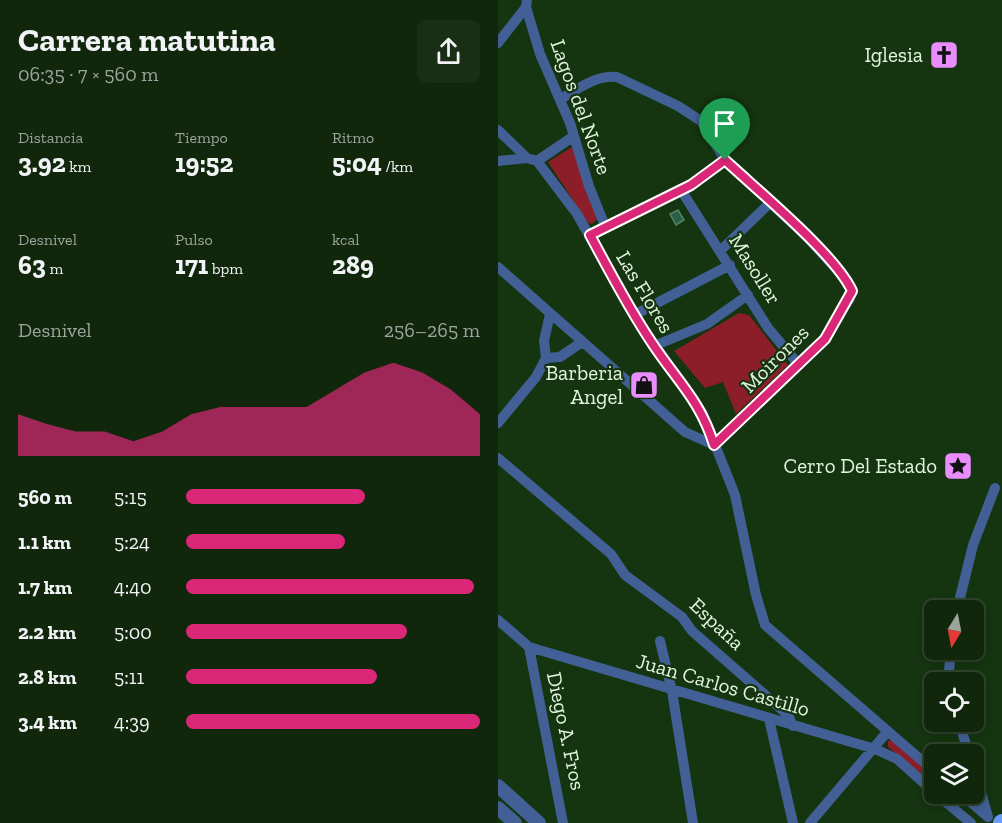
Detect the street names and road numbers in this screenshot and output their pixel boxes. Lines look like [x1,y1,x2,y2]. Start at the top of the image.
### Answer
street label: Lagos del Norte [545,36,618,178]
street label: Masoller [724,229,787,309]
street label: Las Flores [611,246,680,337]
street label: Moirones [736,320,814,398]
street label: España [685,592,750,655]
street label: Juan Carlos Castillo [634,648,813,721]
street label: Diego A. Fros [542,669,591,792]

